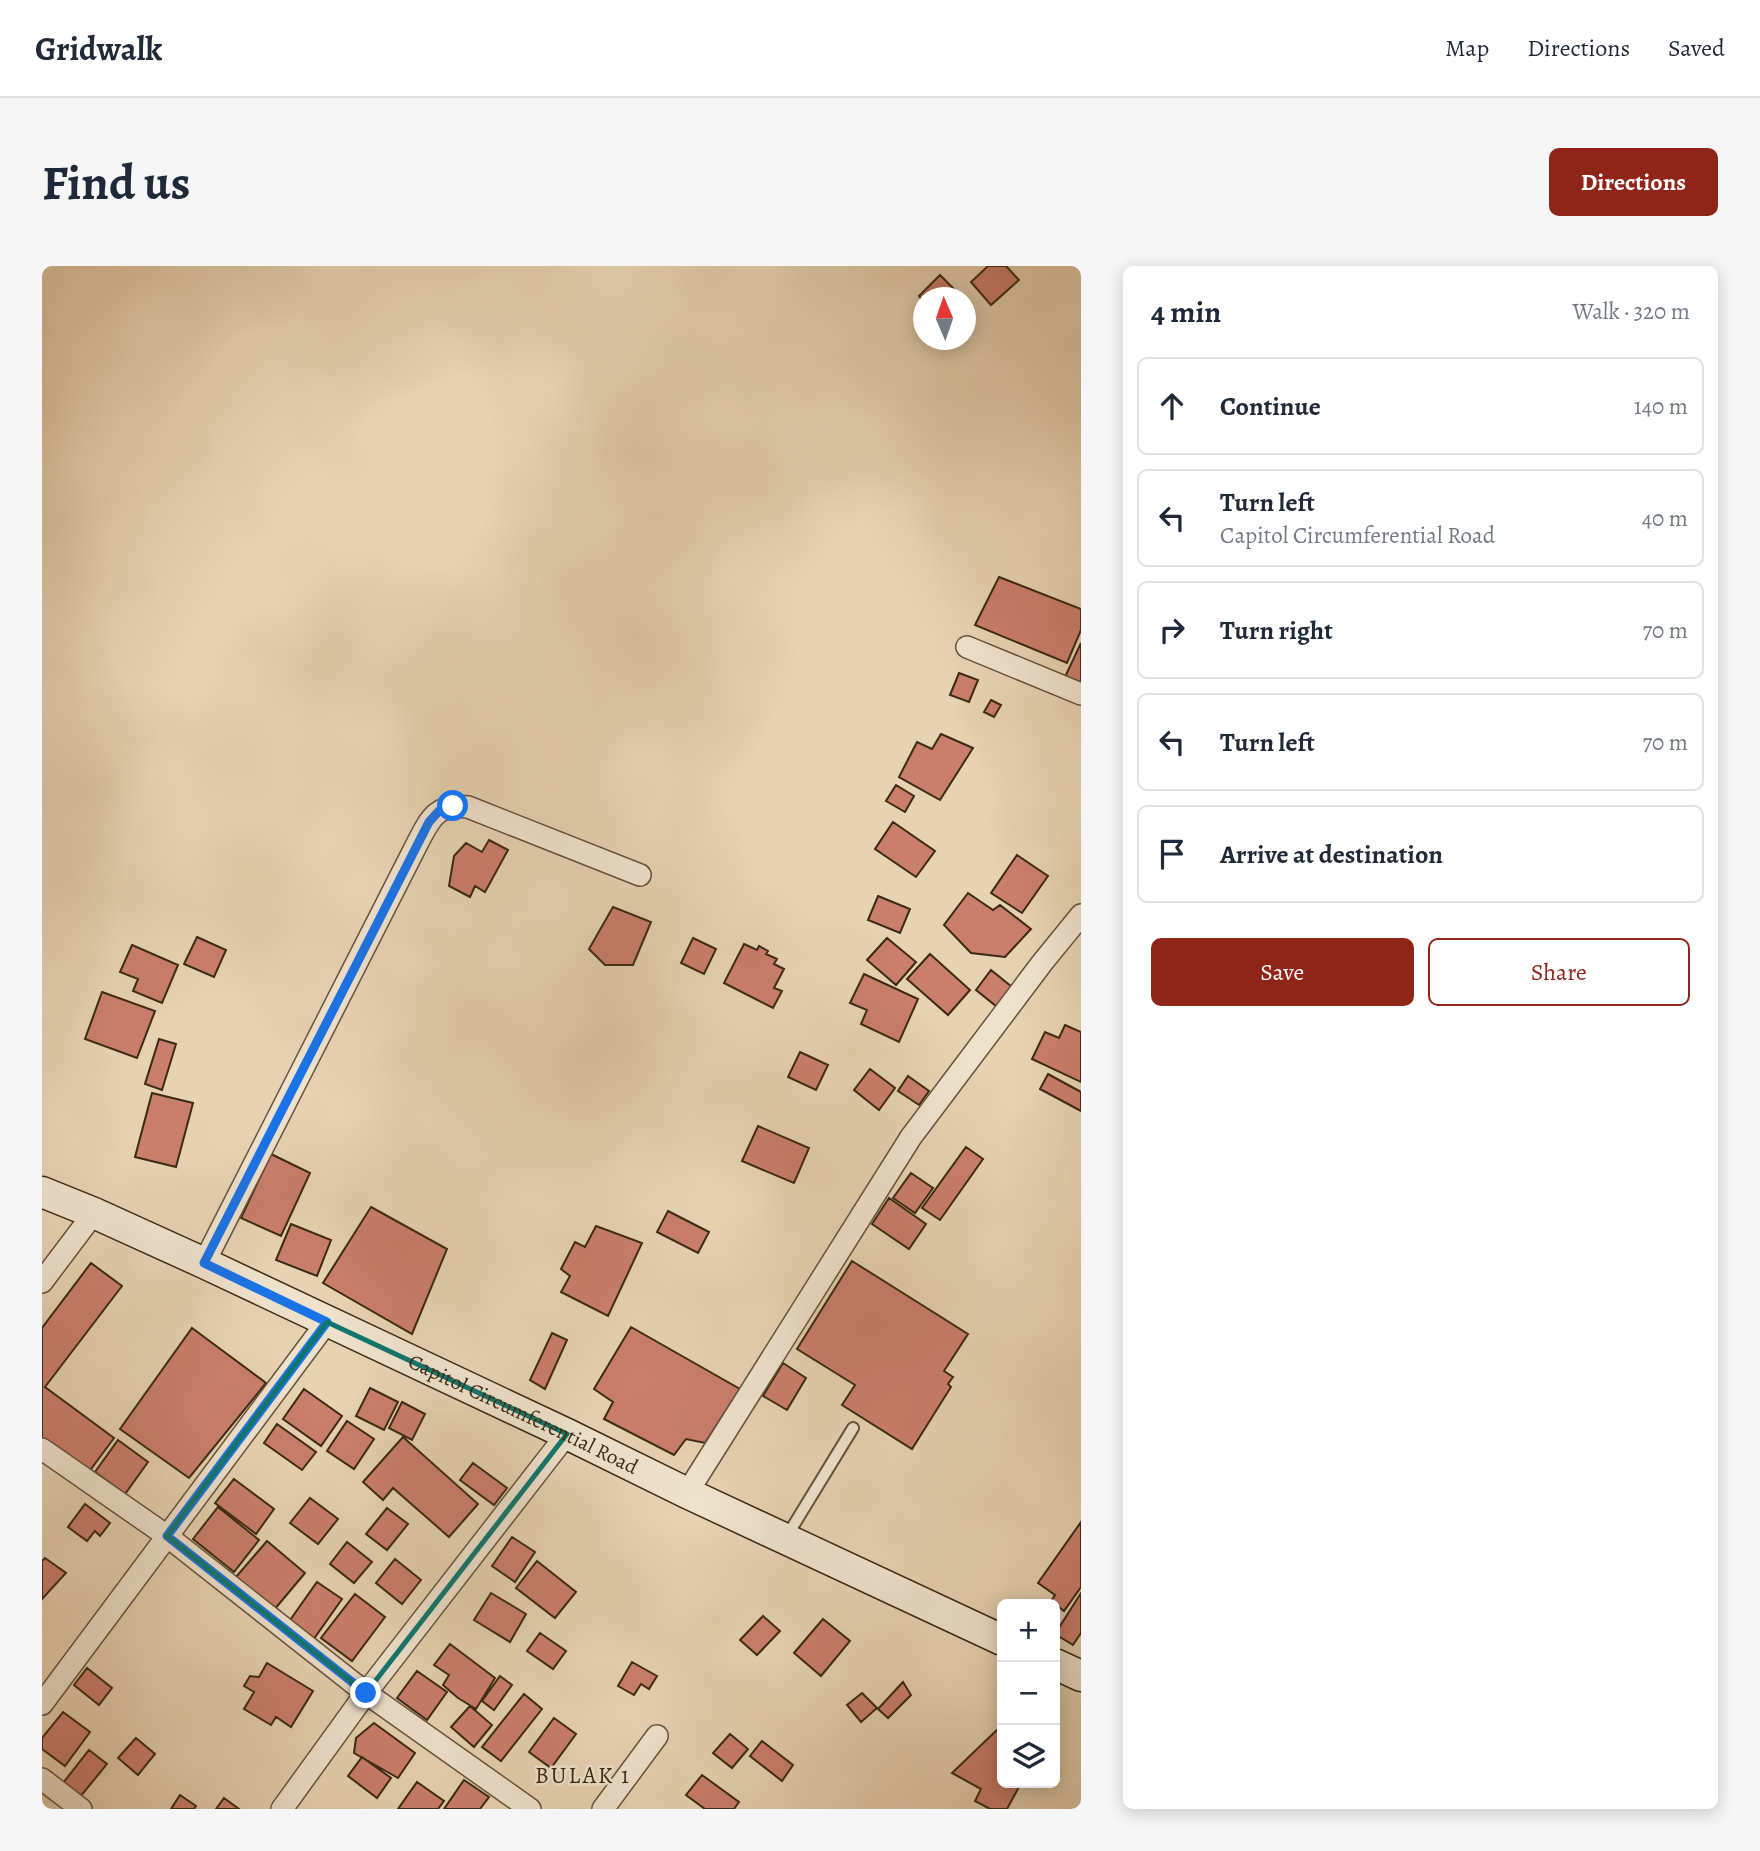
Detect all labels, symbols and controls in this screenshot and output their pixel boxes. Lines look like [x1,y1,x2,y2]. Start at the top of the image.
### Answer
text: Gridwalk [35,26,162,71]
text: Map [1445,32,1489,64]
text: Directions [1527,32,1630,64]
text: Saved [1668,32,1725,64]
button: Directions [1549,148,1718,216]
text: Find us [42,149,190,216]
north arrow [913,287,976,350]
text: 4 min [1151,292,1221,332]
text: Walk · 320 m [1573,296,1690,327]
icon: ahead [1153,387,1191,425]
text: Continue [1220,389,1321,424]
text: 140 m [1634,391,1688,422]
text: Turn left [1220,485,1315,520]
icon: left [1153,499,1191,537]
text: 40 m [1642,503,1688,534]
text: Capitol Circumferential Road [1220,520,1495,551]
icon: right [1153,611,1191,649]
text: Turn right [1220,613,1333,648]
text: 70 m [1642,615,1688,646]
icon: left [1153,723,1191,761]
text: Turn left [1220,725,1315,760]
text: 70 m [1642,727,1688,758]
route start [437,790,468,821]
icon: arrive [1153,835,1191,873]
text: Arrive at destination [1220,837,1443,872]
button: Save [1151,938,1414,1006]
button: Share [1428,938,1690,1006]
street label: Capitol Circumferential Road [404,1347,643,1481]
map controls [997,1599,1060,1788]
button: + [997,1599,1060,1662]
button: − [997,1662,1060,1725]
route end [350,1677,381,1708]
button: layers [997,1725,1060,1788]
district label: BULAK 1 [535,1760,631,1791]

